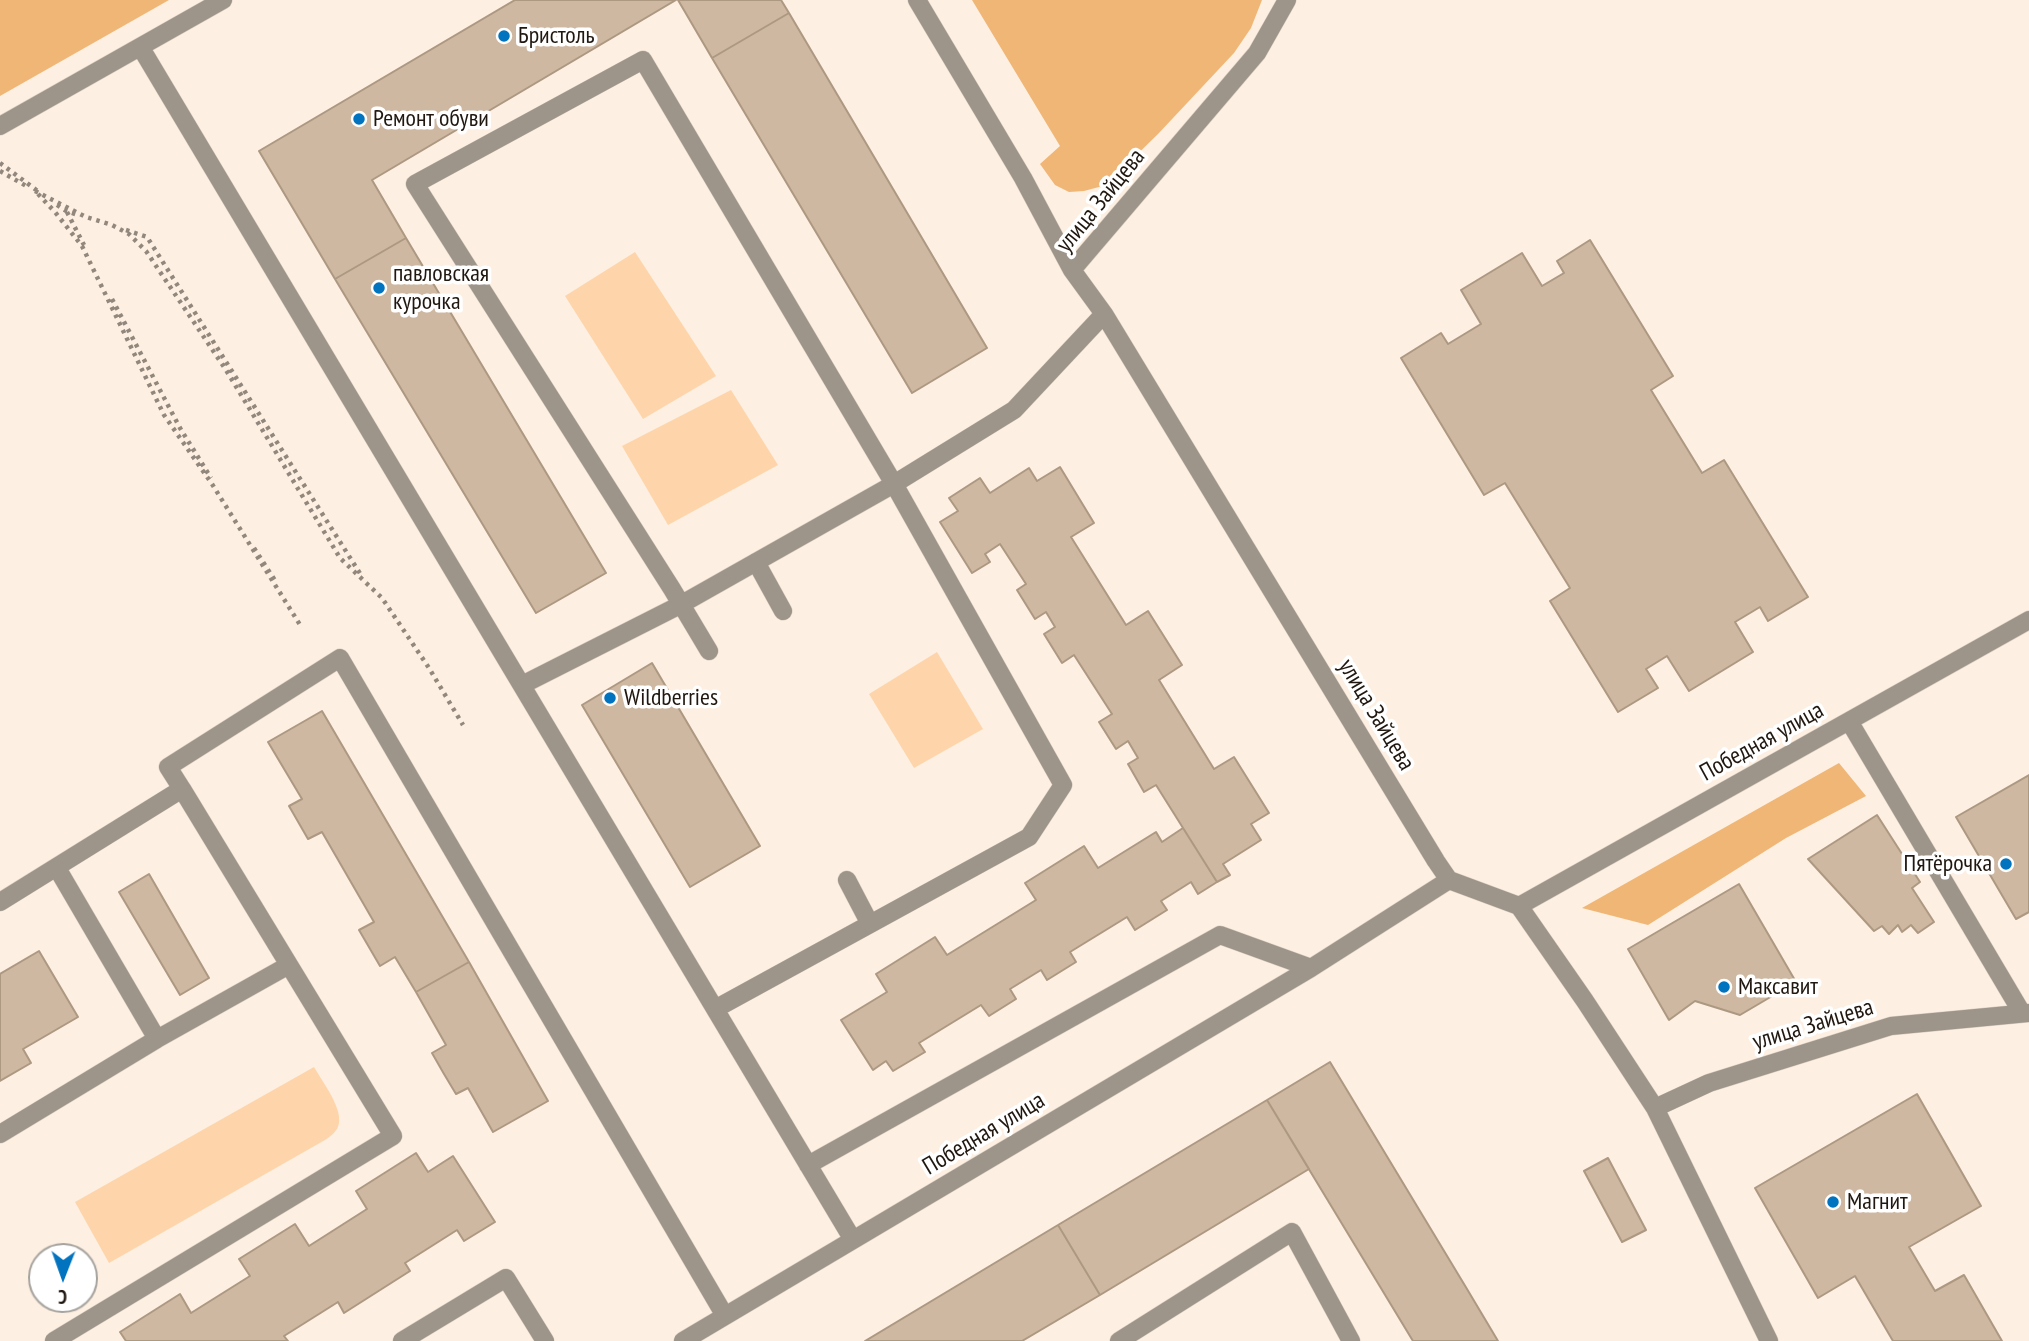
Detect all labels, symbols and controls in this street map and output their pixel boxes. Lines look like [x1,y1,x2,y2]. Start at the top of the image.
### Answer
place label: Бристоль [518,22,595,50]
marker: Бристоль [496,28,512,44]
place label: Ремонт обуви [373,105,489,133]
marker: Ремонт обуви [351,111,367,127]
street label: улица Зайцева [1051,143,1151,259]
place label: павловская курочка [393,260,489,316]
marker: павловская курочка [371,280,387,296]
street label: улица Зайцева [1332,654,1420,776]
place label: Wildberries [624,684,718,712]
marker: Wildberries [602,690,618,706]
street label: Победная улица [1695,696,1829,788]
place label: Пятёрочка [1904,850,1992,878]
marker: Пятёрочка [1998,856,2014,872]
place label: Максавит [1738,973,1818,1001]
marker: Максавит [1716,979,1732,995]
street label: улица Зайцева [1749,993,1877,1057]
street label: Победная улица [918,1086,1050,1182]
place label: Магнит [1847,1188,1908,1216]
marker: Магнит [1825,1194,1841,1210]
north arrow [28,1243,98,1313]
text: С [58,1285,67,1309]

